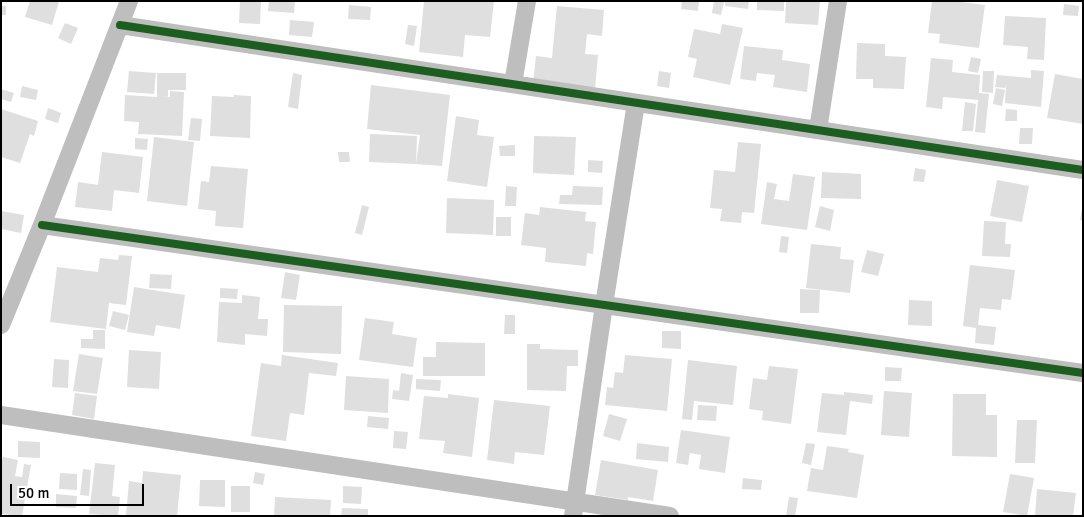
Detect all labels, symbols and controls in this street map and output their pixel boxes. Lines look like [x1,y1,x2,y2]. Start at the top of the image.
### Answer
scale bar [12,474,146,506]
text: 50 m [18,484,49,502]

